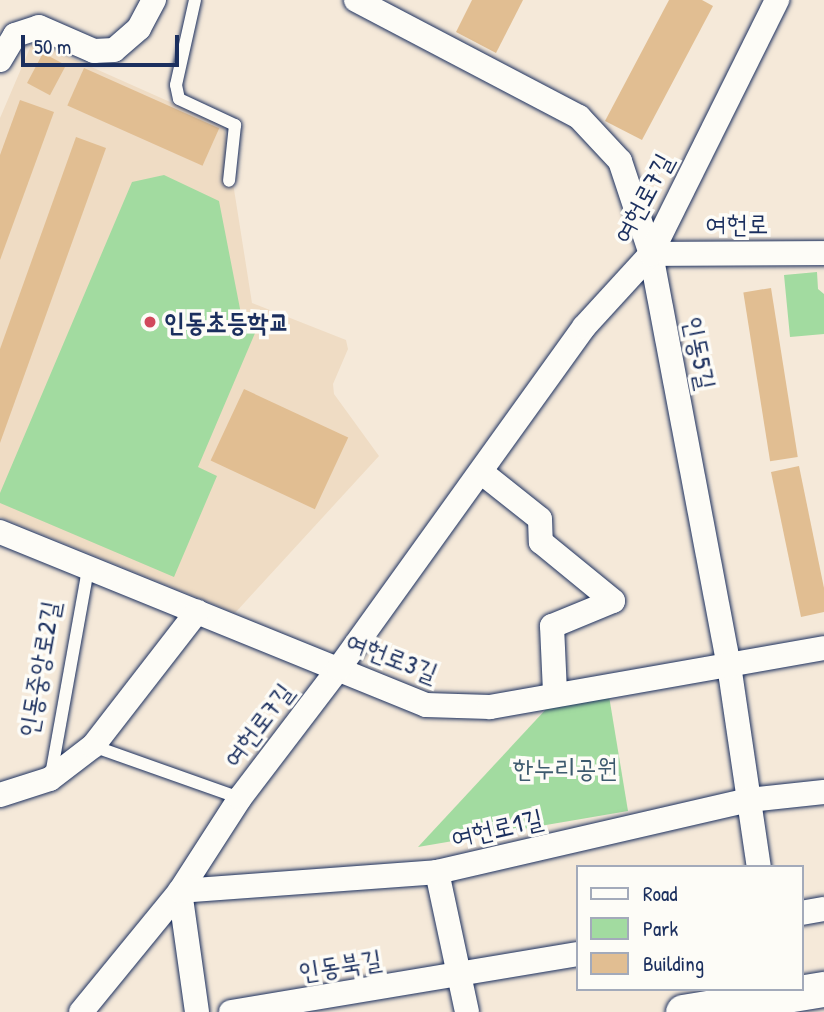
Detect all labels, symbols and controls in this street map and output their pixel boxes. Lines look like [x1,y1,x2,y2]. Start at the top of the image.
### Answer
scale bar [24,21,182,65]
text: 50 m [34,32,71,61]
street label: 여헌로7길 [607,148,679,248]
street label: 여헌로 [706,208,768,240]
place label: 인동초등학교 [164,306,290,338]
marker: 인동초등학교 [142,314,158,330]
street label: 인동5길 [678,314,722,392]
street label: 인동중앙로2길 [12,598,66,740]
street label: 여헌로3길 [342,625,442,689]
street label: 여헌로7길 [216,677,300,773]
park label: 한누리공원 [513,752,617,784]
street label: 여헌로1길 [448,802,546,854]
legend [576,865,803,991]
text: Road [643,879,677,908]
text: Park [643,914,678,943]
street label: 인동북길 [296,943,384,987]
text: Building [643,949,704,978]

